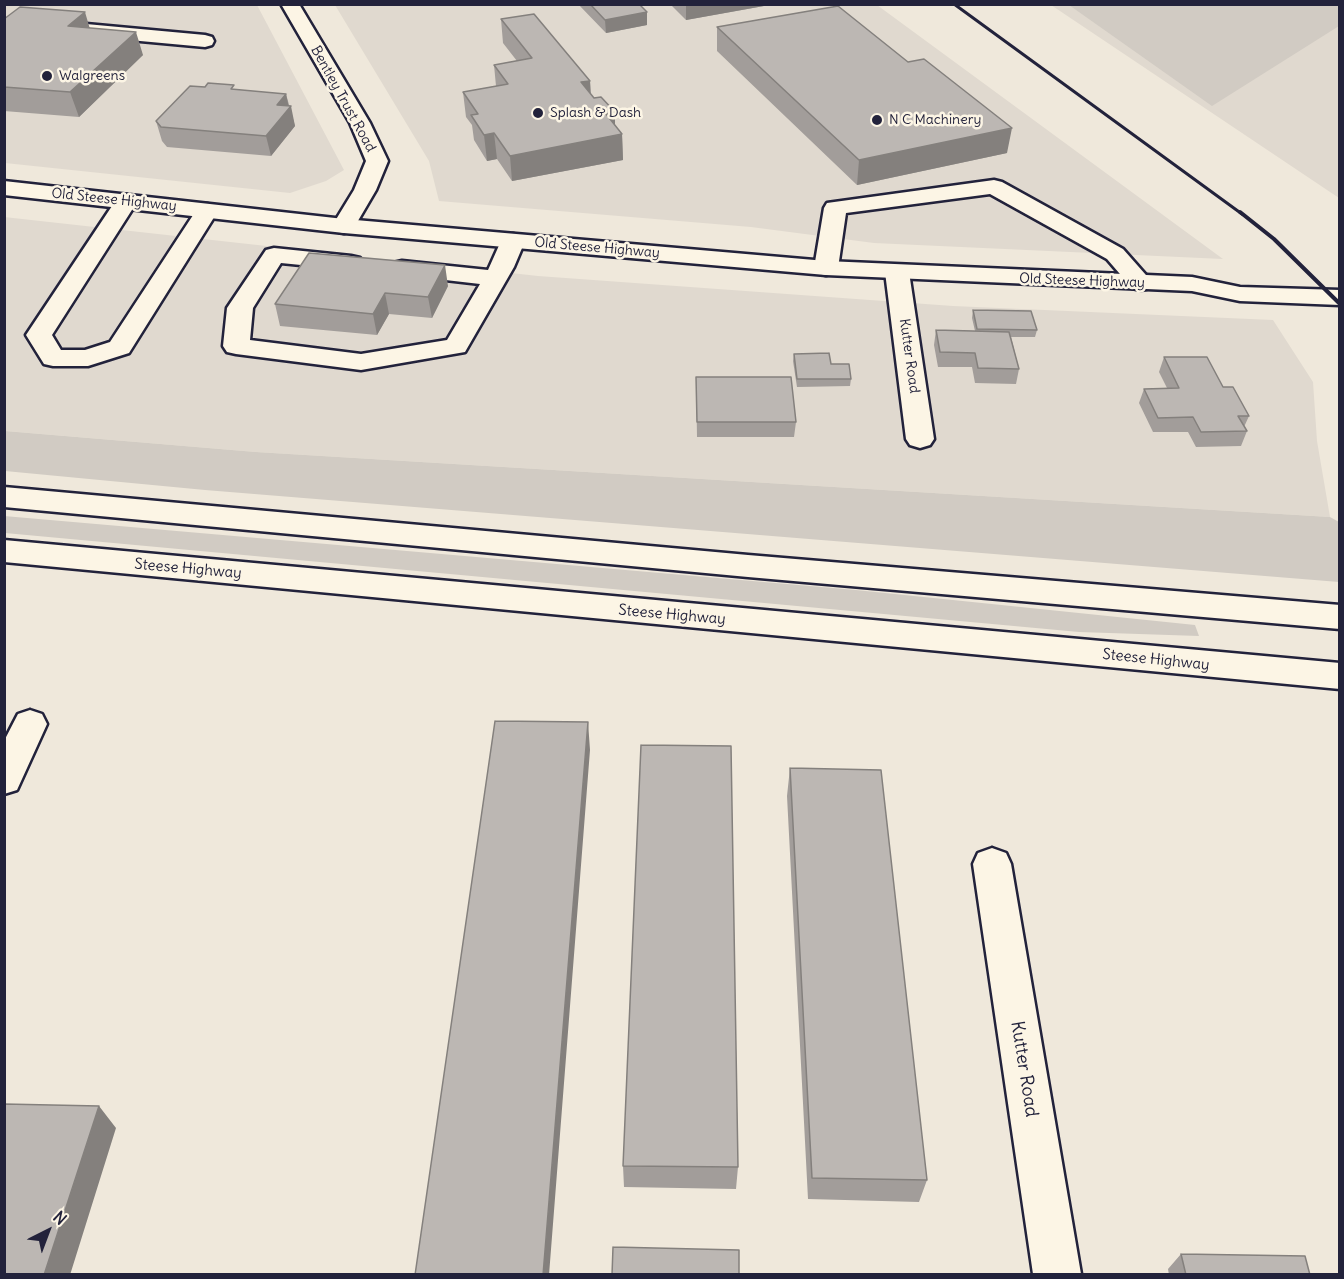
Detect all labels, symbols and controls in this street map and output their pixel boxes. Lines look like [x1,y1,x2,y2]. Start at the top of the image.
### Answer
street label: Bentley Trust Road [307,43,379,155]
place label: Walgreens [59,68,125,84]
marker: Walgreens [40,69,54,83]
place label: Splash & Dash [550,105,641,121]
marker: Splash & Dash [531,106,545,120]
place label: N C Machinery [889,112,981,128]
marker: N C Machinery [870,113,884,127]
street label: Old Steese Highway [51,185,177,215]
street label: Old Steese Highway [534,234,660,262]
street label: Old Steese Highway [1019,270,1145,292]
street label: Kutter Road [895,318,923,394]
street label: Steese Highway [134,555,242,583]
street label: Steese Highway [618,601,726,629]
street label: Steese Highway [1102,645,1210,675]
street label: Kutter Road [1006,1019,1042,1119]
north arrow [18,1201,78,1261]
text: N [49,1206,71,1229]

